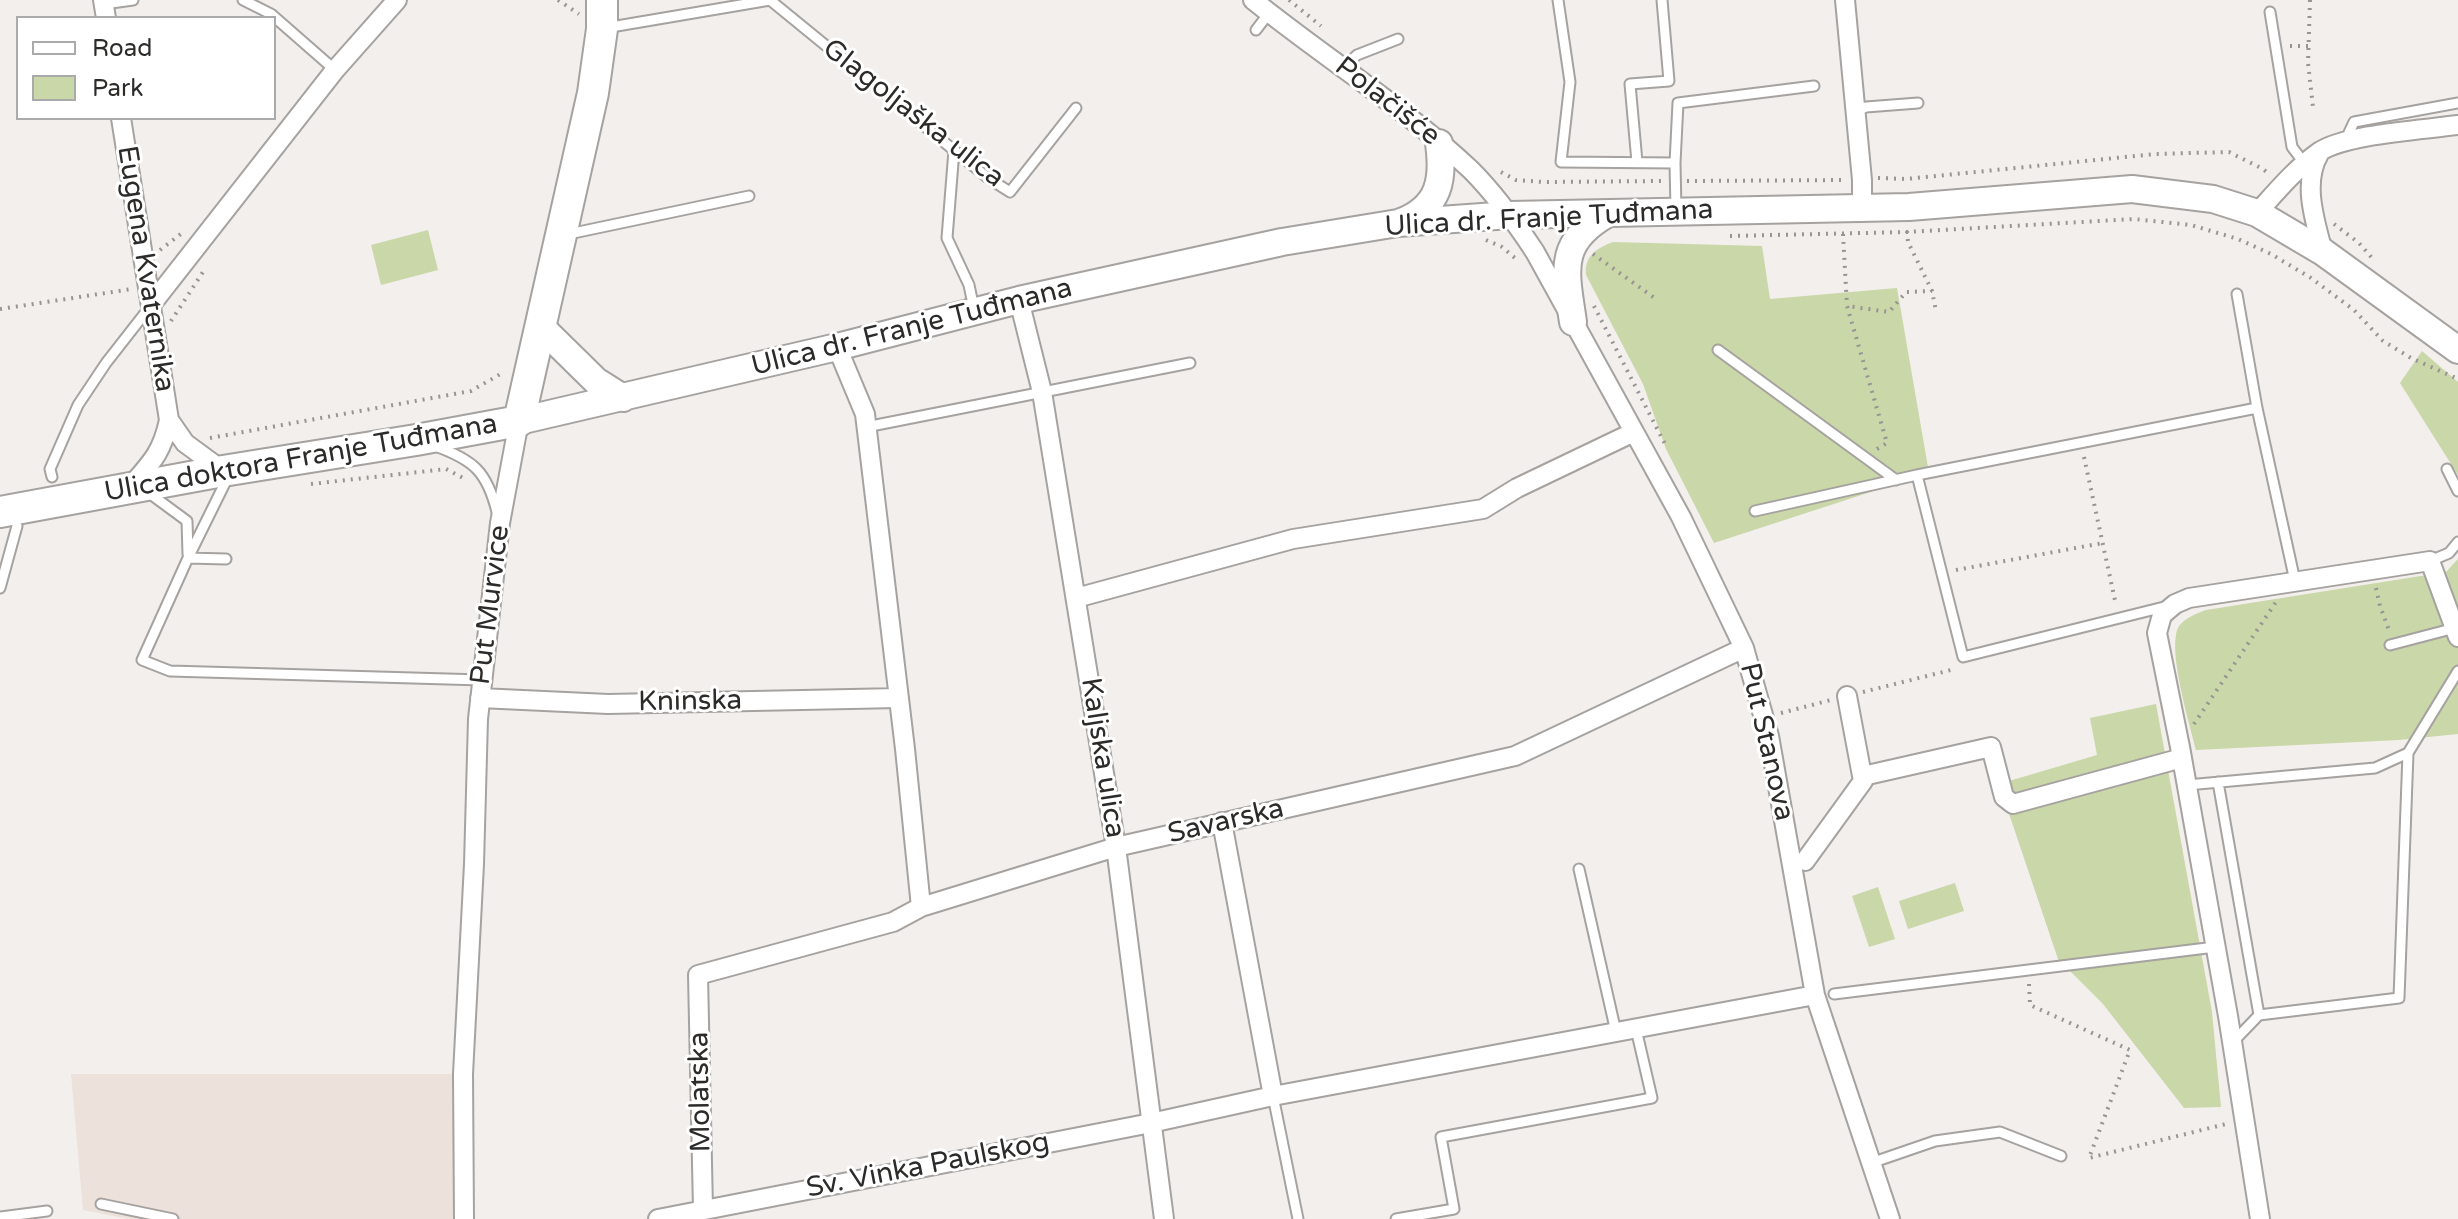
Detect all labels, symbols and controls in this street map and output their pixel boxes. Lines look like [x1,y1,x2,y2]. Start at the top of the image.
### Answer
legend [16,16,276,120]
street label: Glagoljaška ulica [815,33,1011,195]
text: Road [92,34,152,63]
street label: Polačišće [1328,51,1446,153]
text: Park [92,74,143,103]
street label: Eugena Kvaternika [109,144,181,394]
street label: Ulica dr. Franje Tuđmana [1384,194,1714,244]
street label: Ulica dr. Franje Tuđmana [748,272,1076,384]
street label: Ulica doktora Franje Tuđmana [102,408,500,510]
street label: Put Murvice [465,523,517,687]
street label: Put Stanova [1732,660,1800,824]
street label: Kaljska ulica [1073,676,1131,840]
street label: Kninska [638,684,742,720]
street label: Savarska [1165,792,1287,852]
street label: Molatska [683,1031,719,1153]
street label: Sv. Vinka Paulskog [804,1126,1052,1206]

